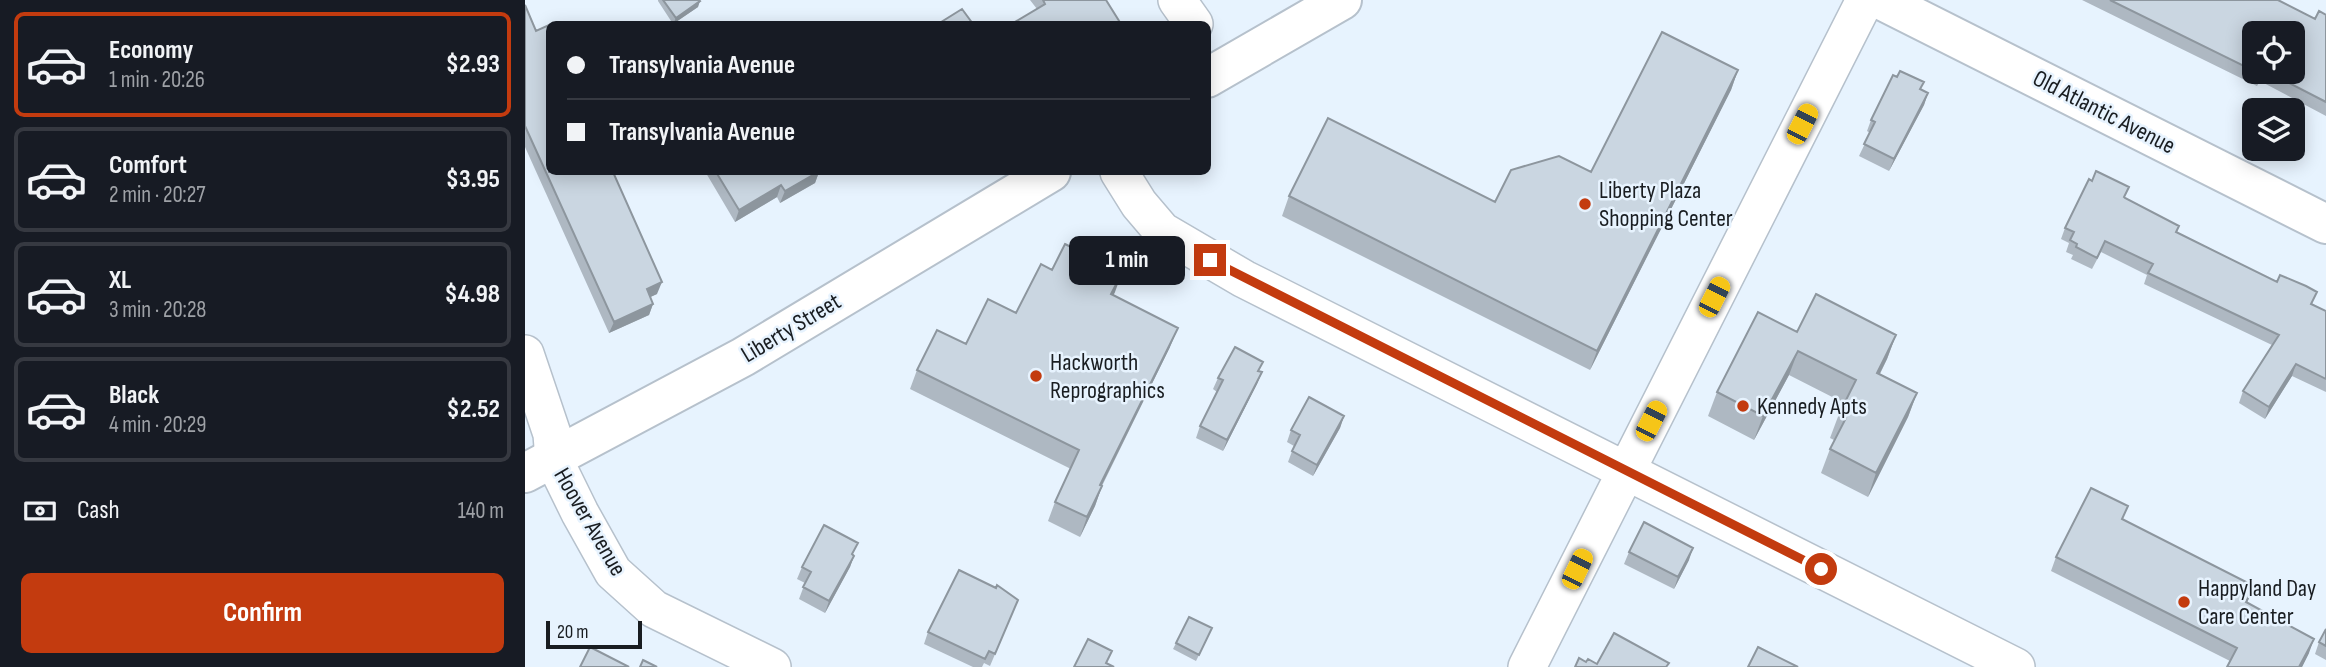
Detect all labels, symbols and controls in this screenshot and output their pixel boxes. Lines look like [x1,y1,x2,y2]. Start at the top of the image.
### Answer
map controls [2242,21,2305,161]
button: locate [2242,21,2305,84]
icon: car [25,33,88,96]
text: Economy [109,35,193,66]
text: $2.93 [446,49,500,80]
text: Transylvania Avenue [609,50,795,81]
street label: Old Atlantic Avenue [2028,64,2180,160]
text: 1 min · 20:26 [109,66,205,94]
button: layers [2242,98,2305,161]
car [1784,101,1821,147]
text: Transylvania Avenue [609,117,795,148]
icon: car [25,148,88,211]
text: Comfort [109,150,187,181]
text: $3.95 [446,164,500,195]
place label: Liberty Plaza Shopping Center [1599,176,1733,233]
text: 2 min · 20:27 [109,181,205,209]
marker: Liberty Plaza Shopping Center [1577,196,1593,212]
callout: 1 min [1070,236,1185,284]
route end [1194,244,1226,276]
text: 1 min [1106,246,1148,274]
icon: car [25,263,88,326]
text: XL [109,265,131,296]
car [1696,274,1733,320]
text: $4.98 [444,279,500,310]
street label: Liberty Street [736,287,846,369]
text: 3 min · 20:28 [109,296,206,324]
place label: Hackworth Reprographics [1050,348,1165,405]
marker: Hackworth Reprographics [1028,368,1044,384]
icon: car [25,378,88,441]
text: Black [109,380,159,411]
place label: Kennedy Apts [1757,392,1867,421]
text: $2.52 [447,394,500,425]
car [1633,398,1670,444]
marker: Kennedy Apts [1735,398,1751,414]
text: 4 min · 20:29 [109,411,207,439]
street label: Hoover Avenue [547,463,633,581]
icon: cash [21,492,59,530]
text: Cash [77,495,120,526]
text: 140 m [458,497,504,525]
car [1559,546,1596,592]
route start [1805,553,1837,585]
button: Confirm [21,573,504,653]
place label: Happyland Day Care Center [2198,574,2316,631]
marker: Happyland Day Care Center [2176,594,2192,610]
scale bar [546,618,642,650]
text: 20 m [557,621,589,644]

